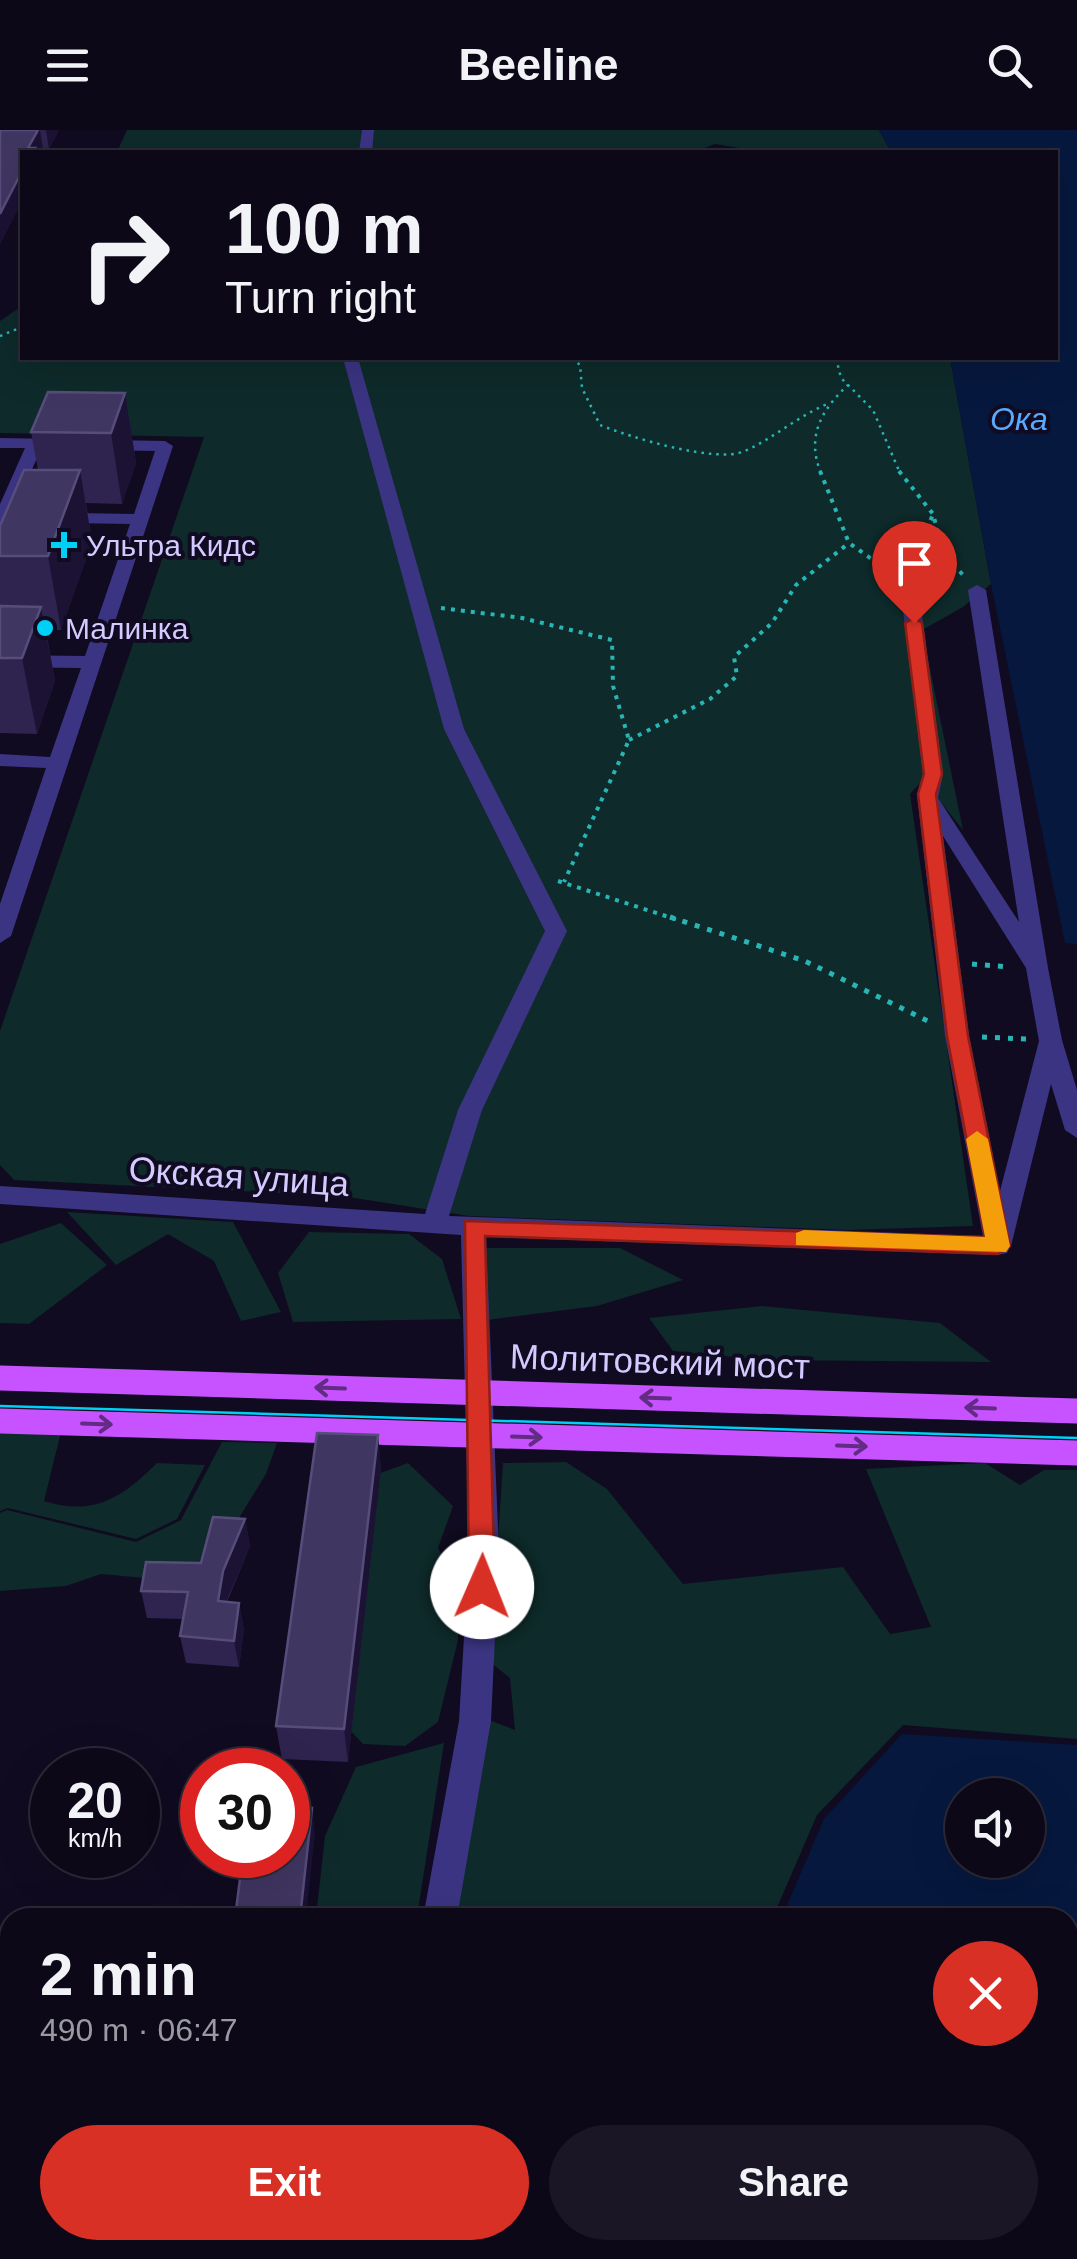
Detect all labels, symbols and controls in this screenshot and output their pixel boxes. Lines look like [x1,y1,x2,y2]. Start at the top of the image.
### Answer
icon: menu [40,38,95,93]
icon: search [982,38,1037,93]
text: Beeline [458,39,619,90]
icon: right [60,190,190,320]
text: 100 m [225,190,423,268]
text: Turn right [225,272,416,323]
water label: Ока [990,401,1048,437]
pin [872,521,957,624]
place label: Ультра Кидс [86,529,256,562]
marker: Ультра Кидс [51,532,77,558]
icon: arrive [887,536,942,591]
place label: Малинка [65,612,189,645]
marker: Малинка [34,617,56,639]
street label: Окская улица [127,1149,351,1203]
street label: Молитовский мост [509,1336,811,1386]
one-way arrow [314,1379,346,1398]
one-way arrow [639,1389,671,1408]
one-way arrow [964,1399,996,1418]
one-way arrow [81,1415,113,1434]
one-way arrow [511,1427,543,1446]
one-way arrow [836,1437,868,1456]
position arrow [430,1535,534,1639]
speed limit sign: 30 [180,1748,310,1878]
text: 20 [67,1773,123,1829]
map controls [945,1778,1045,1878]
button: sound [945,1778,1045,1878]
text: km/h [68,1824,122,1852]
text: 2 min [40,1941,197,2008]
button: close [933,1941,1038,2046]
text: 490 m · 06:47 [40,2012,237,2048]
button: Exit [40,2125,529,2240]
button: Share [549,2125,1038,2240]

